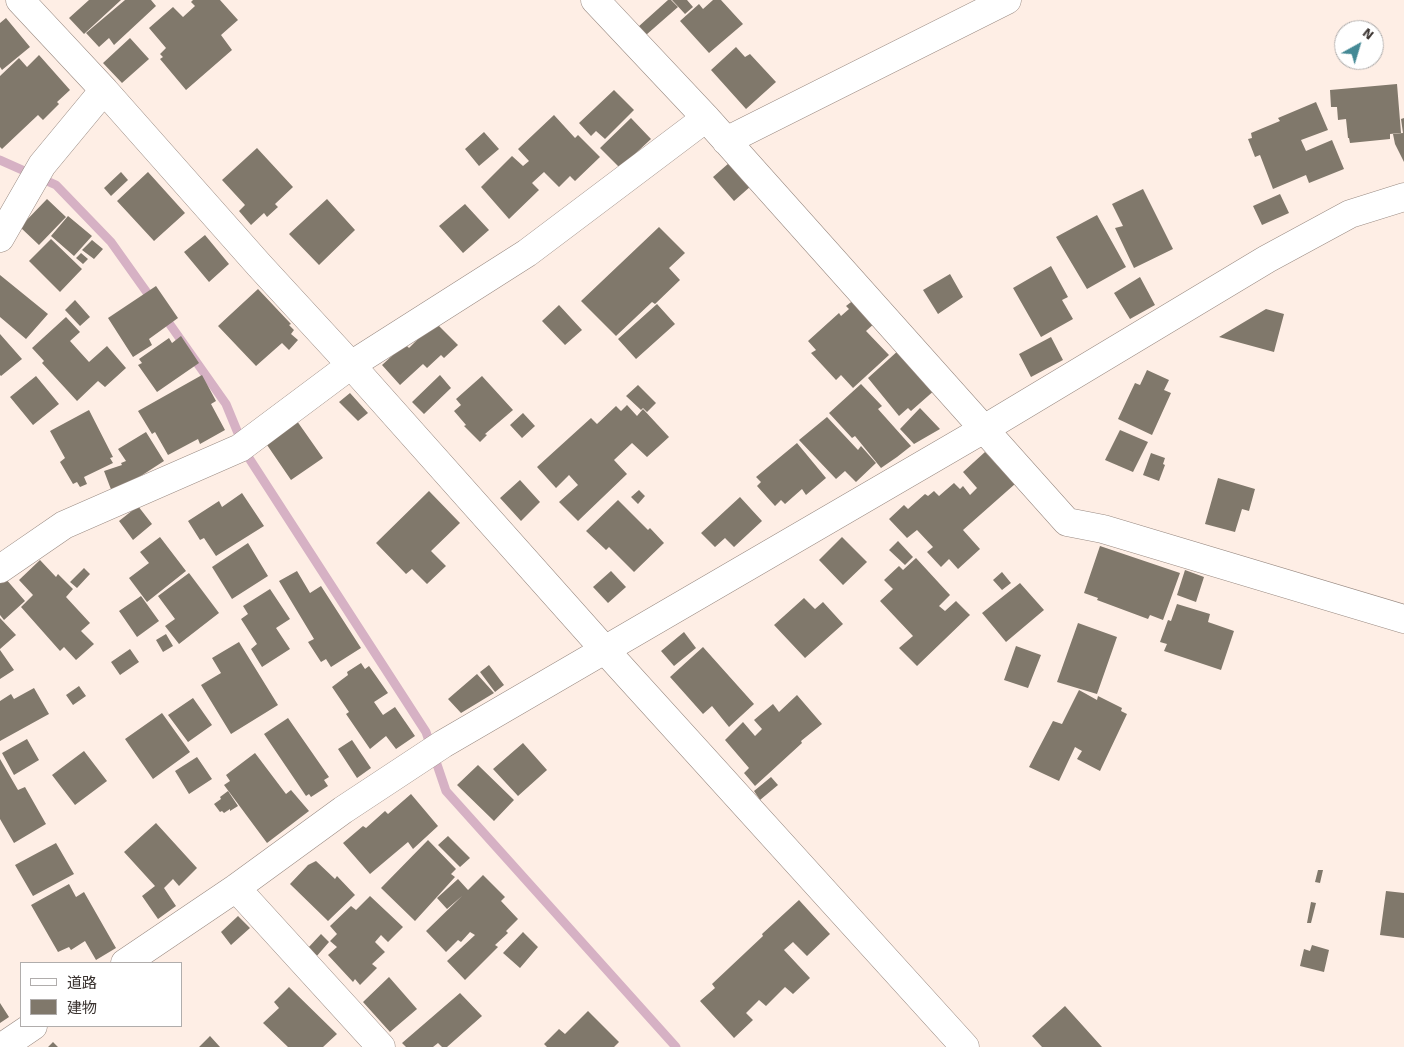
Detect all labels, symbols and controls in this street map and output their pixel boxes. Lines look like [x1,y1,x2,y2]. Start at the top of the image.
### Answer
north arrow [1334,20,1384,70]
text: N [1359,24,1377,43]
legend [20,962,182,1027]
text: 道路 [67,974,97,992]
text: 建物 [67,999,97,1017]

